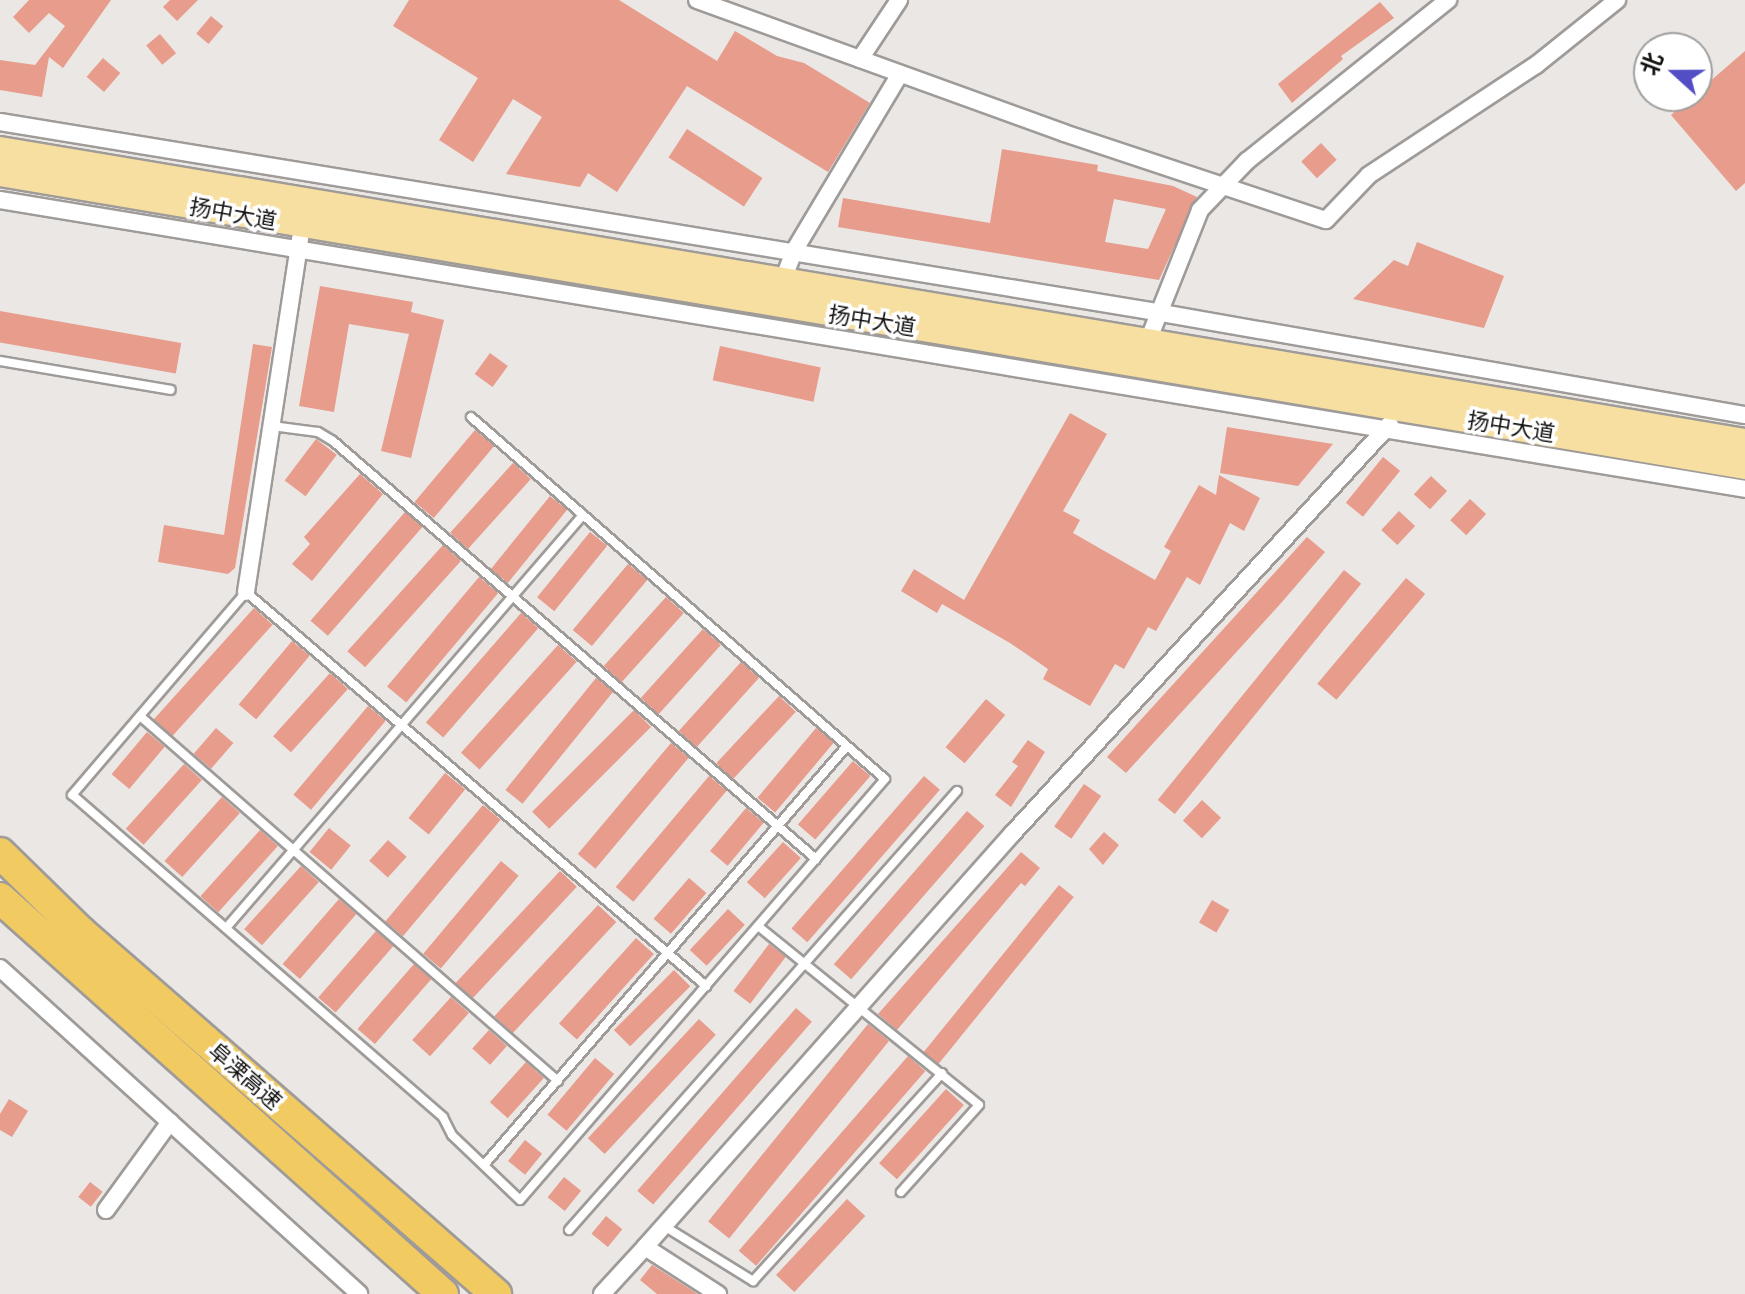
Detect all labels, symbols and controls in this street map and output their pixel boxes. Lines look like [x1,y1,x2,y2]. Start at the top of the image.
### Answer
north arrow [1633,32,1713,112]
text: 北 [1636,49,1668,79]
street label: 扬中大道 [187,193,279,235]
street label: 扬中大道 [826,301,918,341]
street label: 扬中大道 [1465,407,1557,447]
street label: 阜溧高速 [203,1037,287,1115]

